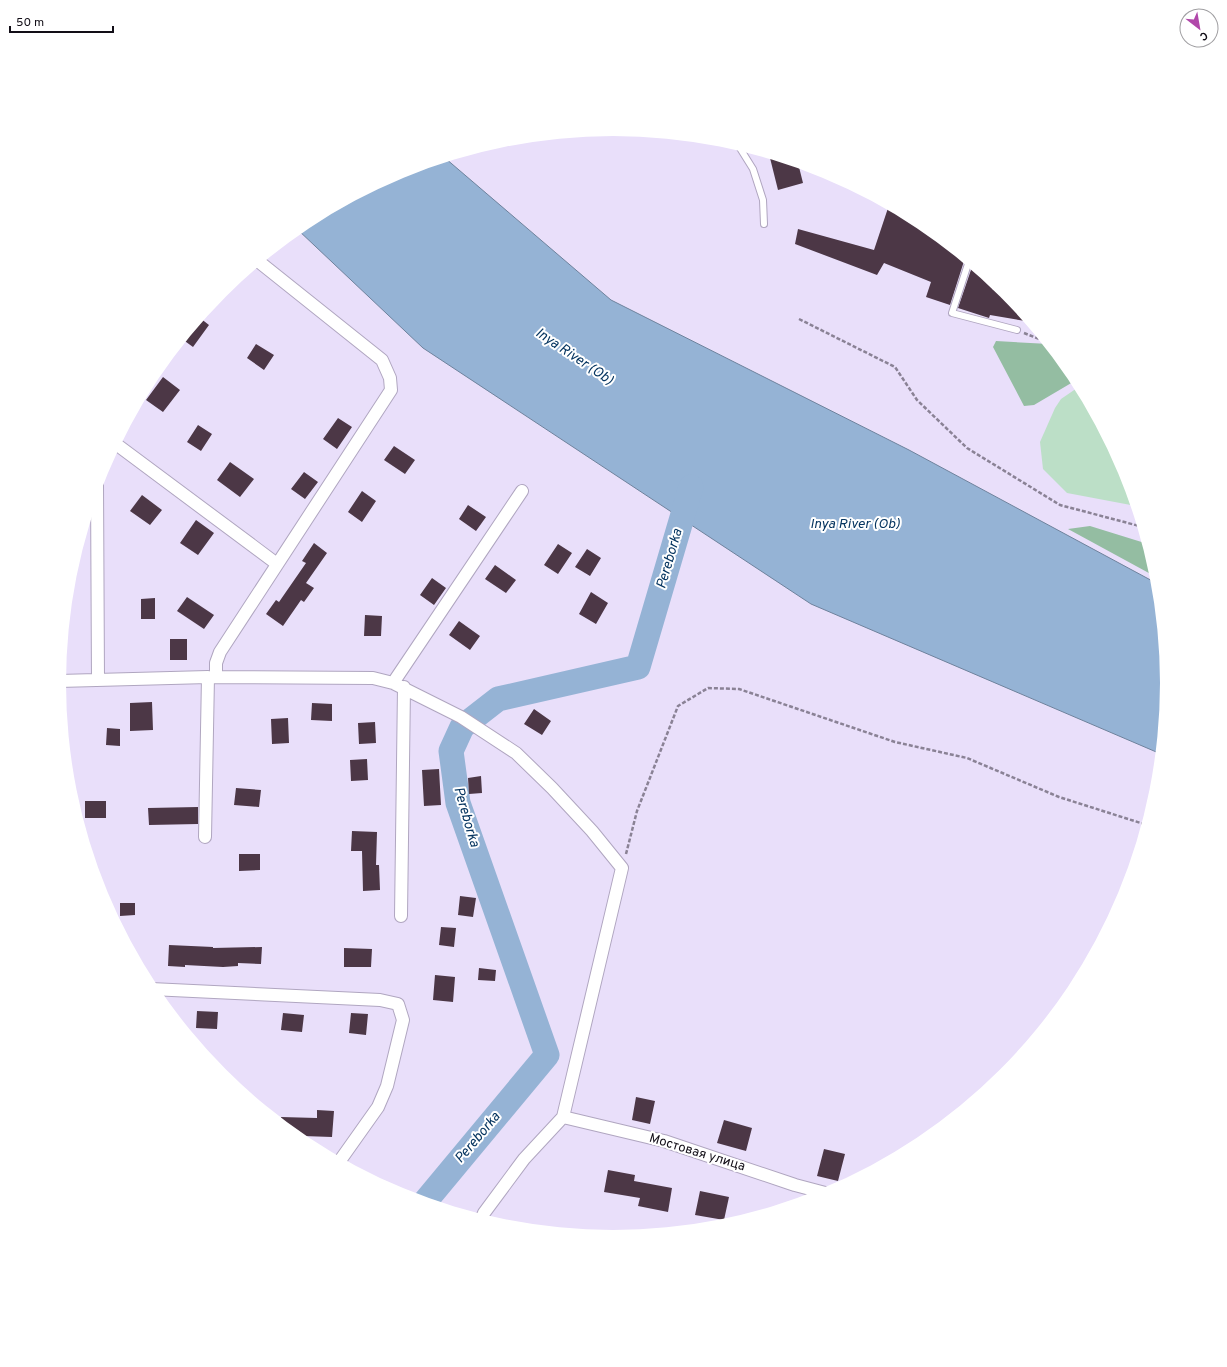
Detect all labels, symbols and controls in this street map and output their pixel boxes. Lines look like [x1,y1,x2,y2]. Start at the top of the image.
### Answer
scale bar [10,8,113,34]
north arrow [1179,8,1219,48]
text: 50 m [16,15,44,31]
text: С [1197,28,1210,44]
water label: Inya River (Ob) [532,325,616,389]
water label: Inya River (Ob) [810,516,900,533]
water label: Pereborka [653,526,687,591]
water label: Pereborka [449,785,483,850]
water label: Pereborka [452,1108,505,1167]
street label: Мостовая улица [647,1131,747,1175]

